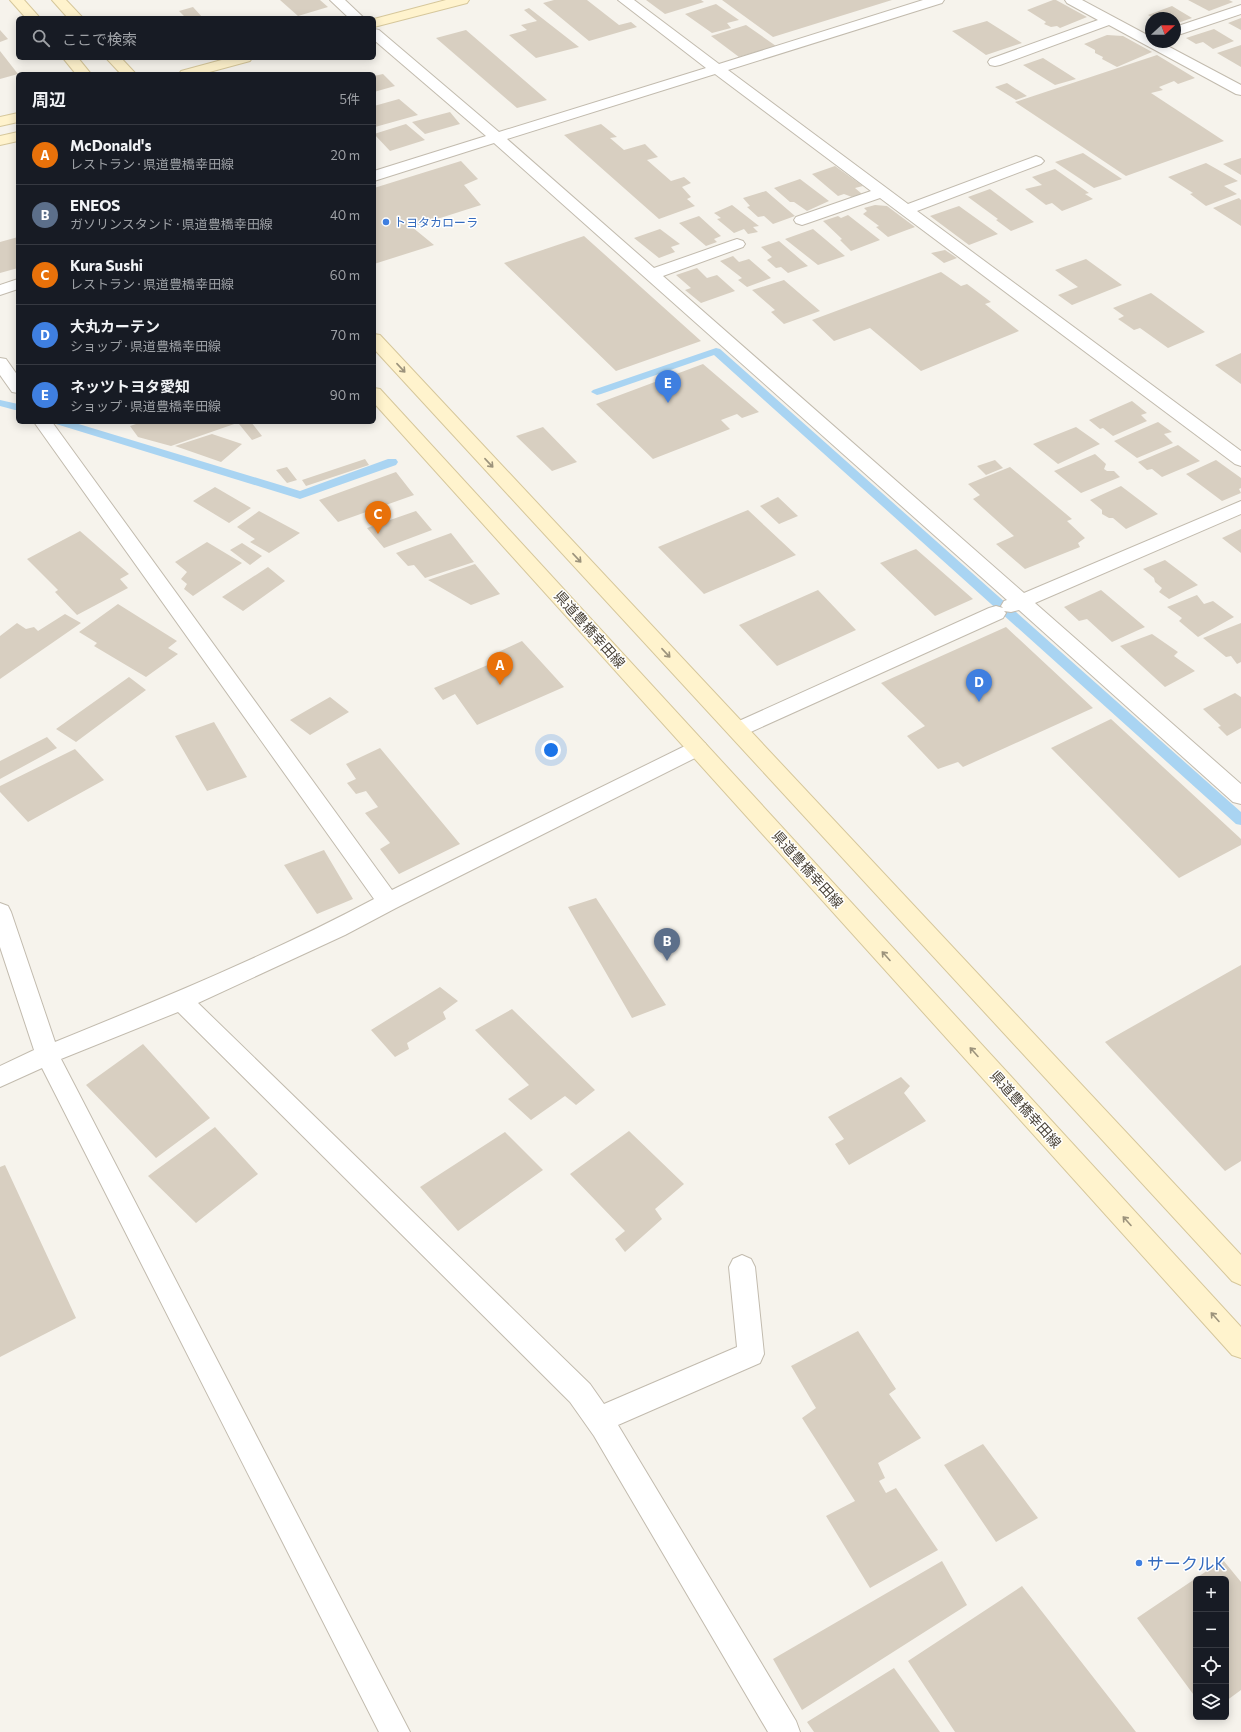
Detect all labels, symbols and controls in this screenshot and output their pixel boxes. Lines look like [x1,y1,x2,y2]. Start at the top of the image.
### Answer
north arrow [1145,12,1181,48]
search box [16,16,376,60]
icon: search [30,27,52,49]
text: ここで検索 [62,30,137,48]
text: 周辺 [32,89,66,110]
text: 5件 [340,91,360,107]
text: McDonald's [70,136,151,154]
text: A [40,147,50,163]
text: 20 m [331,147,360,163]
text: レストラン · 県道豊橋幸田線 [70,156,234,172]
text: ENEOS [70,196,120,214]
text: B [41,207,49,223]
text: 40 m [330,207,360,223]
place label: トヨタカローラ [394,215,478,229]
text: ガソリンスタンド · 県道豊橋幸田線 [70,216,273,232]
marker: トヨタカローラ [381,217,391,227]
text: Kura Sushi [70,256,143,274]
text: C [41,267,49,283]
text: 60 m [330,267,360,283]
text: レストラン · 県道豊橋幸田線 [70,276,234,292]
text: 大丸カーテン [70,317,160,335]
text: D [40,327,50,343]
text: 70 m [331,327,360,343]
text: ショップ · 県道豊橋幸田線 [70,338,221,354]
one-way arrow [396,362,405,373]
pin: E [655,370,681,403]
text: ネッツトヨタ愛知 [70,377,190,395]
text: E [41,387,49,403]
text: 90 m [330,387,360,403]
text: ショップ · 県道豊橋幸田線 [70,398,221,414]
one-way arrow [484,458,494,468]
pin: C [365,501,391,534]
one-way arrow [573,553,582,563]
street label: 県道豊橋幸田線 [551,587,629,671]
one-way arrow [661,648,670,658]
pin: A [487,652,513,685]
pin: D [966,669,992,702]
your location [541,740,561,760]
street label: 県道豊橋幸田線 [769,827,847,911]
pin: B [654,928,680,961]
one-way arrow [882,951,891,961]
one-way arrow [969,1047,979,1057]
street label: 県道豊橋幸田線 [987,1067,1065,1151]
one-way arrow [1123,1215,1132,1226]
one-way arrow [1210,1312,1219,1322]
place label: サークルK [1147,1553,1226,1574]
marker: サークルK [1134,1558,1144,1568]
map controls [1193,1576,1229,1720]
button: + [1193,1576,1229,1612]
button: − [1193,1612,1229,1648]
button: locate [1193,1648,1229,1684]
button: layers [1193,1684,1229,1720]

